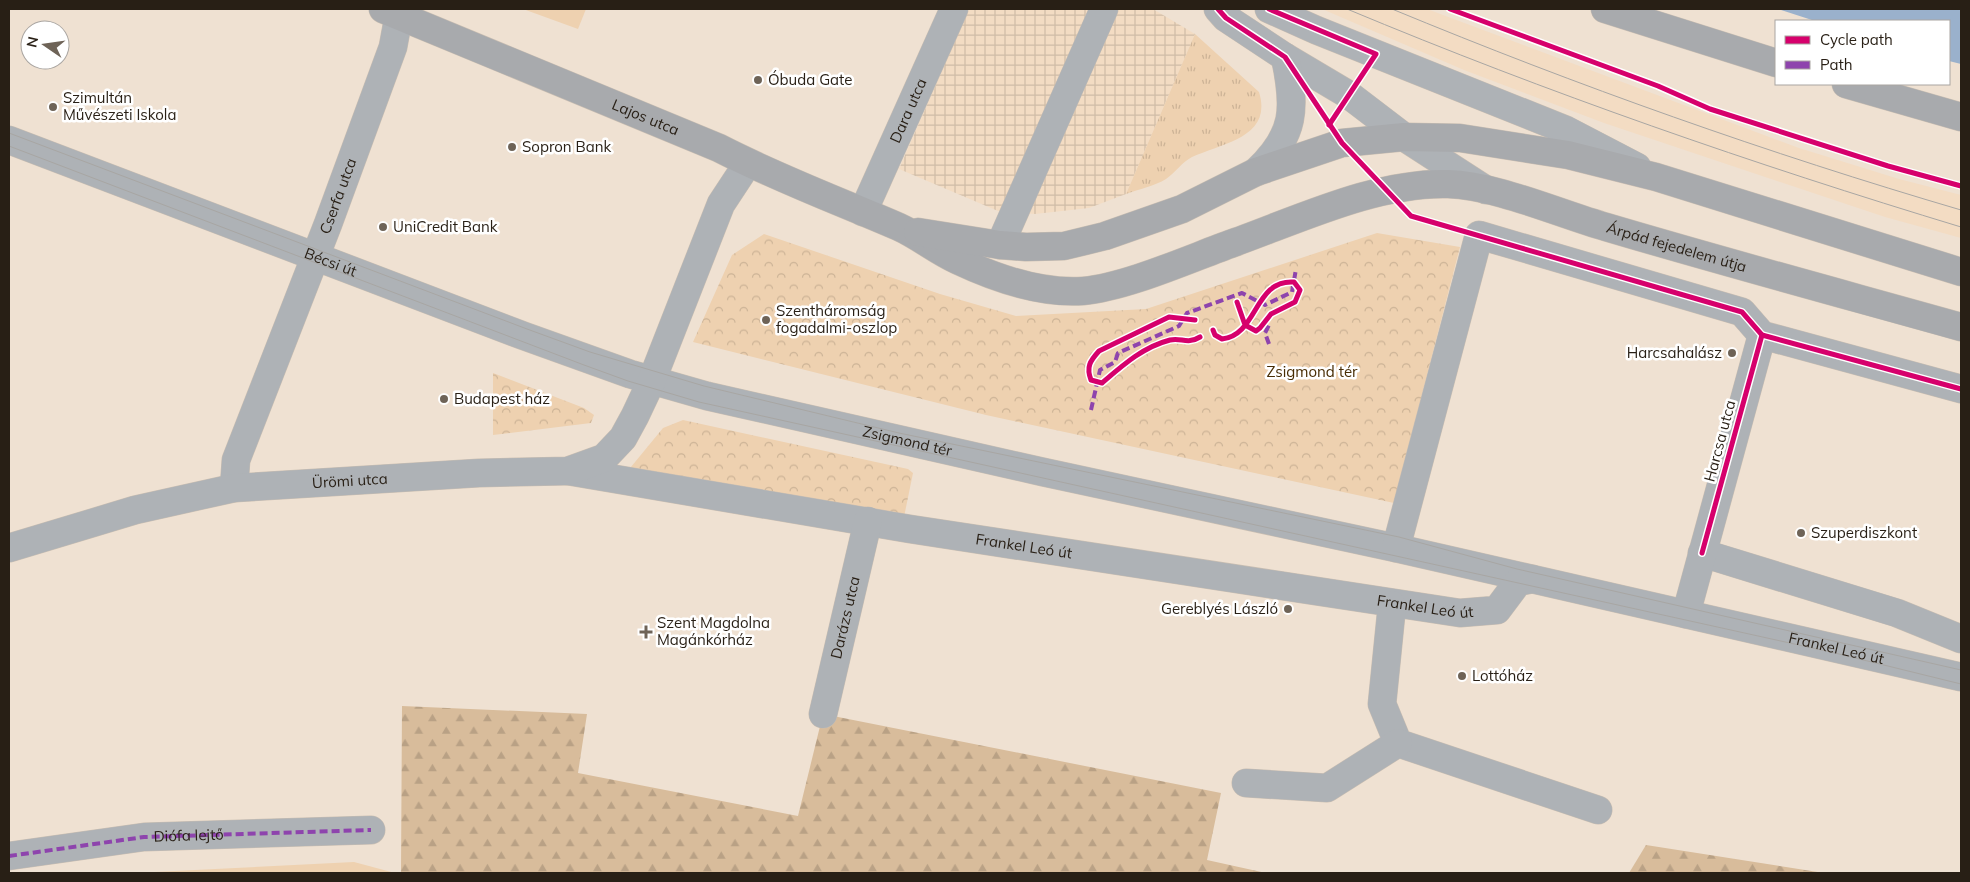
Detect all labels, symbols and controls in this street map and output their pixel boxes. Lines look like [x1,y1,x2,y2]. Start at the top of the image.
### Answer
north arrow [20,20,70,70]
legend [1775,20,1950,85]
text: Cycle path [1820,30,1893,49]
text: N [22,35,42,49]
text: Path [1820,55,1852,74]
place label: Óbuda Gate [768,70,852,89]
marker: Óbuda Gate [752,74,764,86]
street label: Dara utca [885,75,931,146]
place label: Szimultán Művészeti Iskola [63,88,176,124]
street label: Lajos utca [609,95,682,139]
marker: Szimultán Művészeti Iskola [47,101,59,113]
place label: Sopron Bank [522,137,612,156]
marker: Sopron Bank [506,141,518,153]
street label: Cserfa utca [315,155,360,237]
place label: UniCredit Bank [393,217,498,236]
street label: Árpád fejedelem útja [1604,218,1749,276]
marker: UniCredit Bank [377,221,389,233]
street label: Bécsi út [302,243,360,280]
place label: Szentháromság fogadalmi-oszlop [776,301,897,337]
marker: Szentháromság fogadalmi-oszlop [760,314,772,326]
place label: Harcsahalász [1627,343,1722,362]
marker: Harcsahalász [1726,347,1738,359]
park label: Zsigmond tér [1266,362,1358,381]
place label: Budapest ház [454,389,550,408]
marker: Budapest ház [438,393,450,405]
street label: Harcsa utca [1699,398,1740,484]
street label: Zsigmond tér [861,421,954,460]
street label: Ürömi utca [311,469,388,492]
place label: Szuperdiszkont [1811,523,1917,542]
marker: Szuperdiszkont [1795,527,1807,539]
street label: Frankel Leó út [974,529,1073,563]
street label: Darázs utca [826,574,864,661]
street label: Frankel Leó út [1376,590,1474,622]
place label: Gereblyés László [1161,599,1278,618]
marker: Gereblyés László [1282,603,1294,615]
place label: Szent Magdolna Magánkórház [657,613,770,649]
marker: Szent Magdolna Magánkórház [639,625,653,639]
street label: Frankel Leó út [1787,628,1886,668]
place label: Lottóház [1472,666,1533,685]
marker: Lottóház [1456,670,1468,682]
street label: Diófa lejtő [153,825,224,846]

